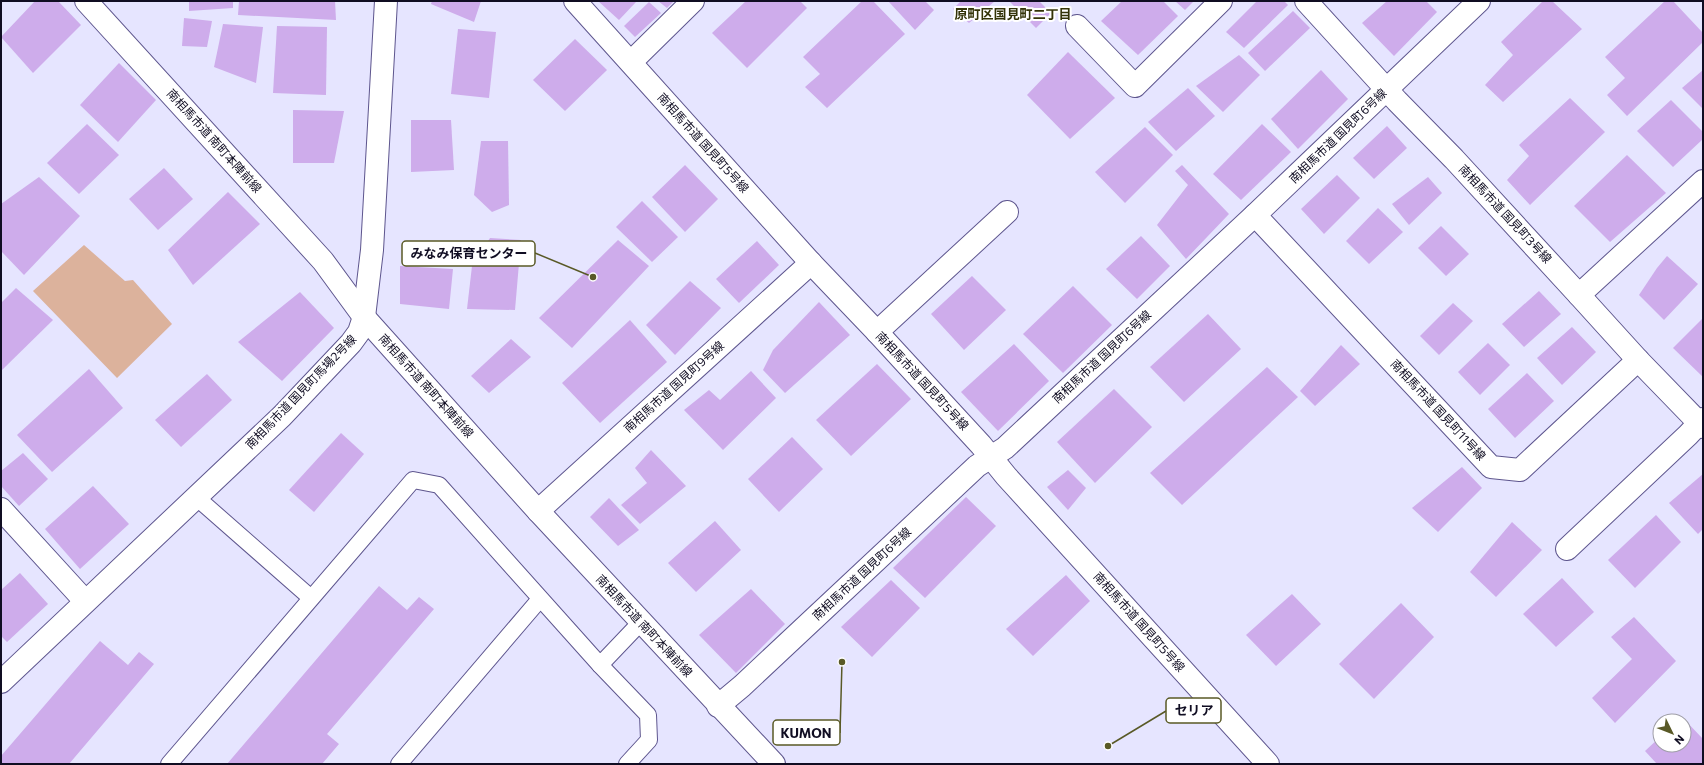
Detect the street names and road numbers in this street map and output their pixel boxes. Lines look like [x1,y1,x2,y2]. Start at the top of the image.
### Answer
street label: 南相馬市道 国見町6号線 [1286,85,1389,185]
street label: 南相馬市道 南町本陣前線 [165,86,265,195]
street label: 南相馬市道 国見町5号線 [655,90,752,195]
street label: 南相馬市道 国見町3号線 [1457,161,1555,265]
street label: 南相馬市道 国見町6号線 [1049,307,1153,406]
street label: 南相馬市道 国見町5号線 [874,328,972,432]
street label: 南相馬市道 国見町馬場2号線 [242,331,358,451]
street label: 南相馬市道 南町本陣前線 [377,331,477,440]
street label: 南相馬市道 国見町9号線 [620,338,726,435]
street label: 南相馬市道 国見町11号線 [1388,356,1489,463]
street label: 南相馬市道 国見町6号線 [809,524,913,623]
street label: 南相馬市道 国見町5号線 [1091,569,1188,674]
street label: 南相馬市道 南町本陣前線 [594,571,696,679]

